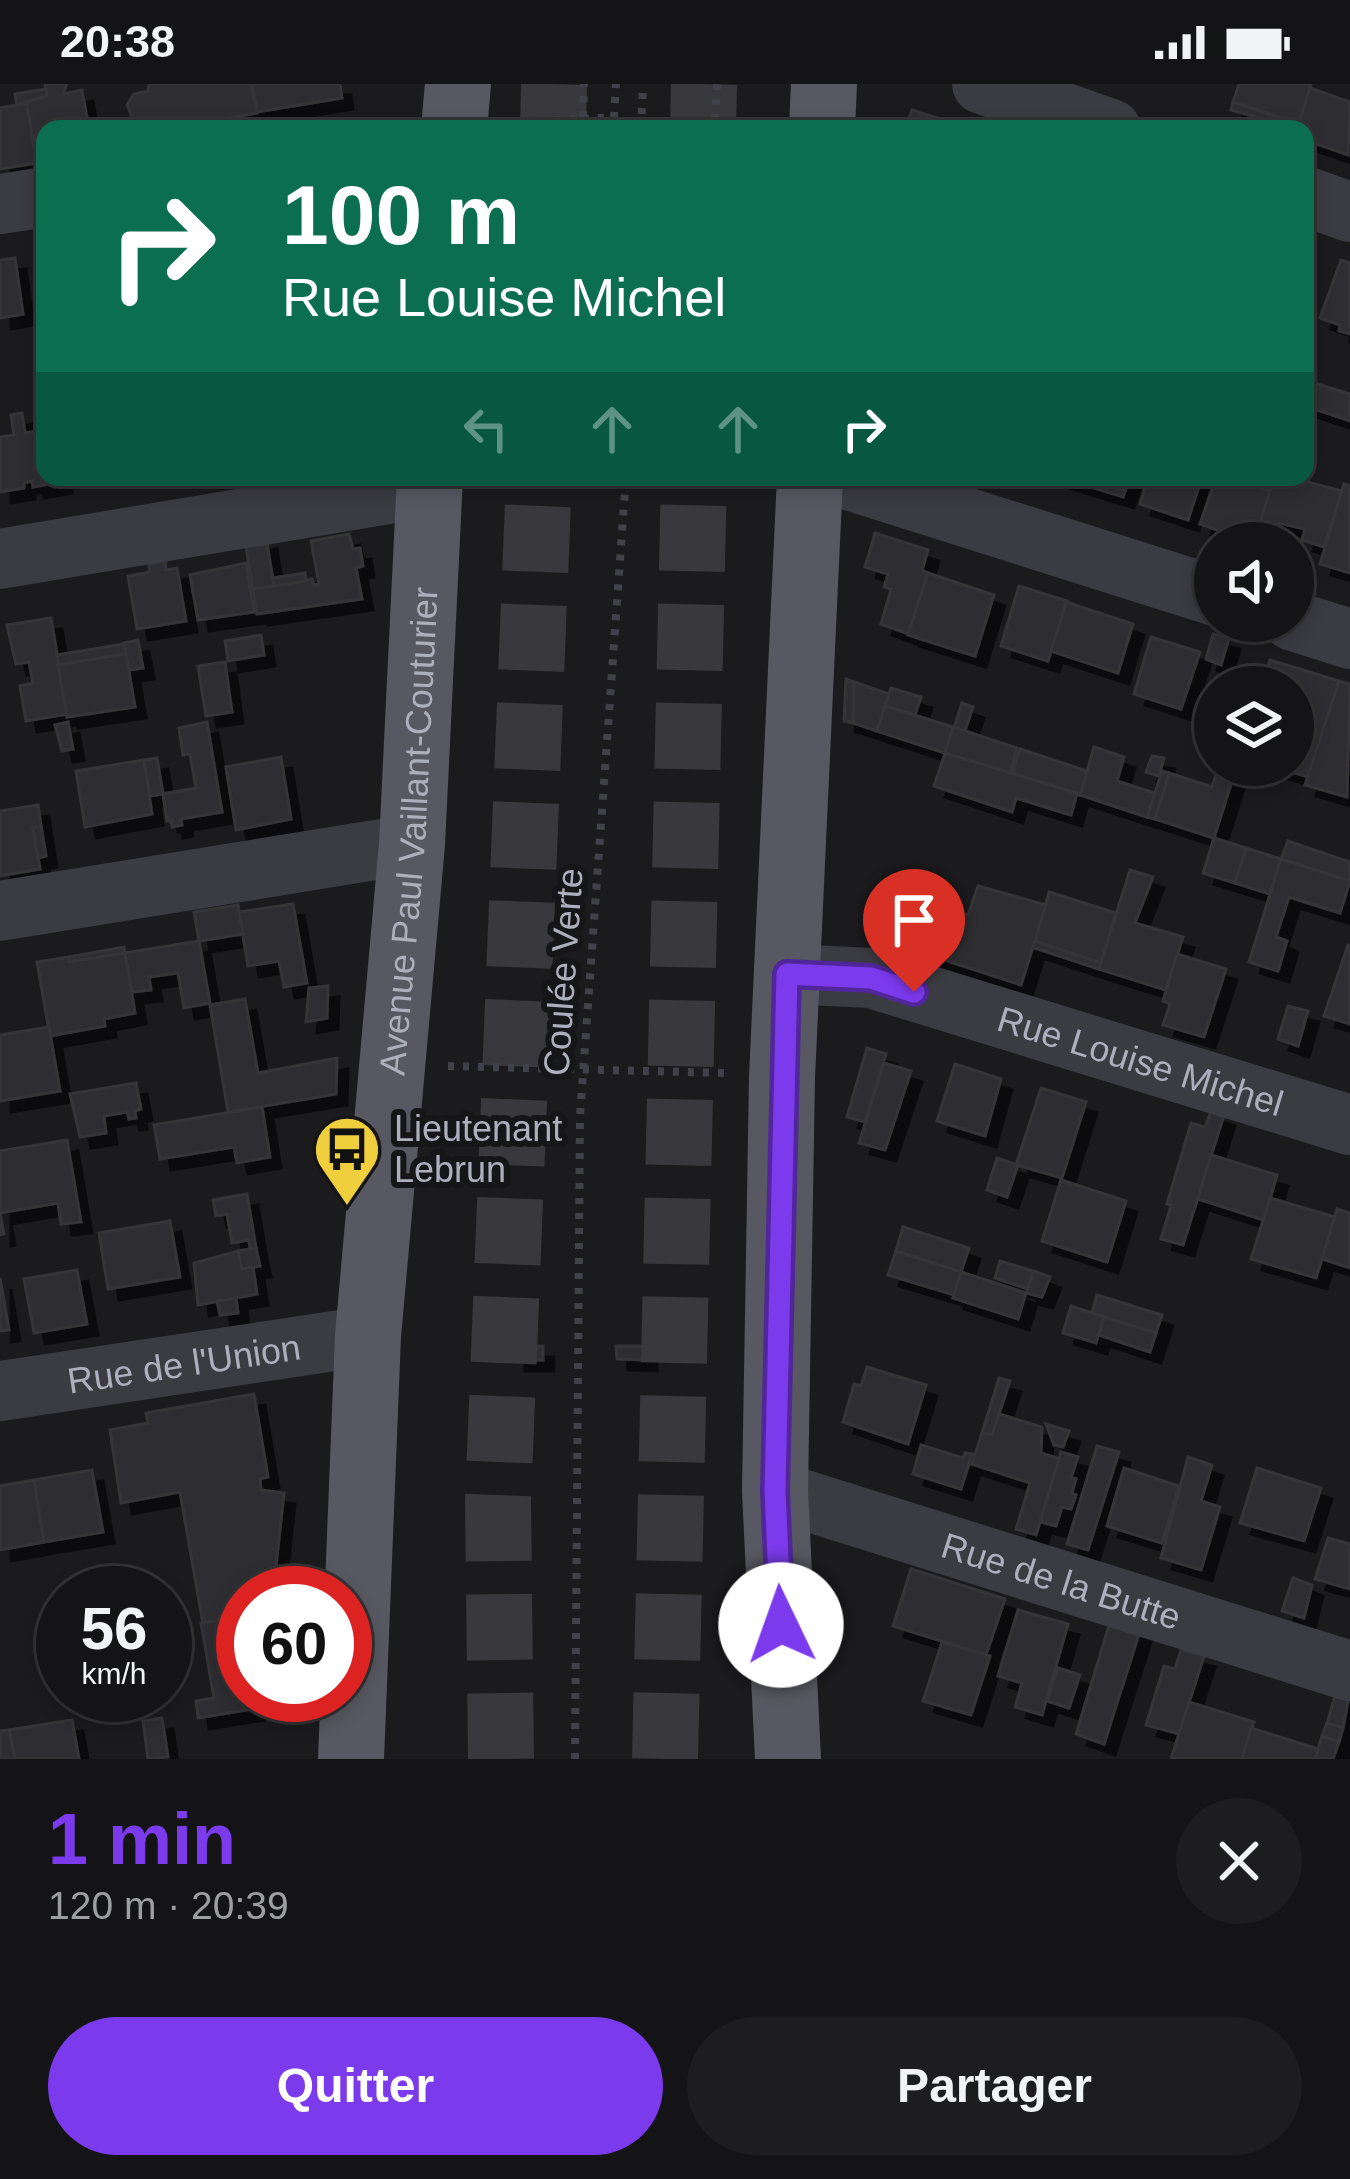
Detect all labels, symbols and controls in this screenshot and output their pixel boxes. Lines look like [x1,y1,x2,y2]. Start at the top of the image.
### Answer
text: 20:38 [60,16,175,67]
icon: right [84,168,240,324]
text: 100 m [282,168,520,262]
text: Rue Louise Michel [282,267,726,327]
icon: left [453,396,519,462]
icon: ahead [579,396,645,462]
icon: ahead [705,396,771,462]
icon: right [831,396,897,462]
map controls [1194,522,1314,786]
button: sound [1194,522,1314,642]
street label: Avenue Paul Vaillant-Couturier [371,586,445,1077]
button: layers [1194,666,1314,786]
street label: Coulée Verte [535,867,591,1077]
pin [863,869,965,992]
icon: arrive [881,887,947,953]
street label: Rue Louise Michel [993,998,1288,1124]
place label: Lieutenant Lebrun [394,1108,562,1190]
bus stop icon: Lieutenant Lebrun [312,1114,382,1208]
street label: Rue de l'Union [65,1326,303,1401]
street label: Rue de la Butte [937,1524,1186,1637]
position arrow [718,1562,844,1688]
speed limit sign: 60 [216,1566,372,1722]
text: 56 [81,1595,147,1662]
text: km/h [81,1657,147,1690]
button: close [1176,1798,1302,1924]
text: 1 min [48,1799,236,1879]
text: 120 m · 20:39 [48,1884,289,1927]
button: Quitter [48,2017,663,2155]
button: Partager [687,2017,1302,2155]

